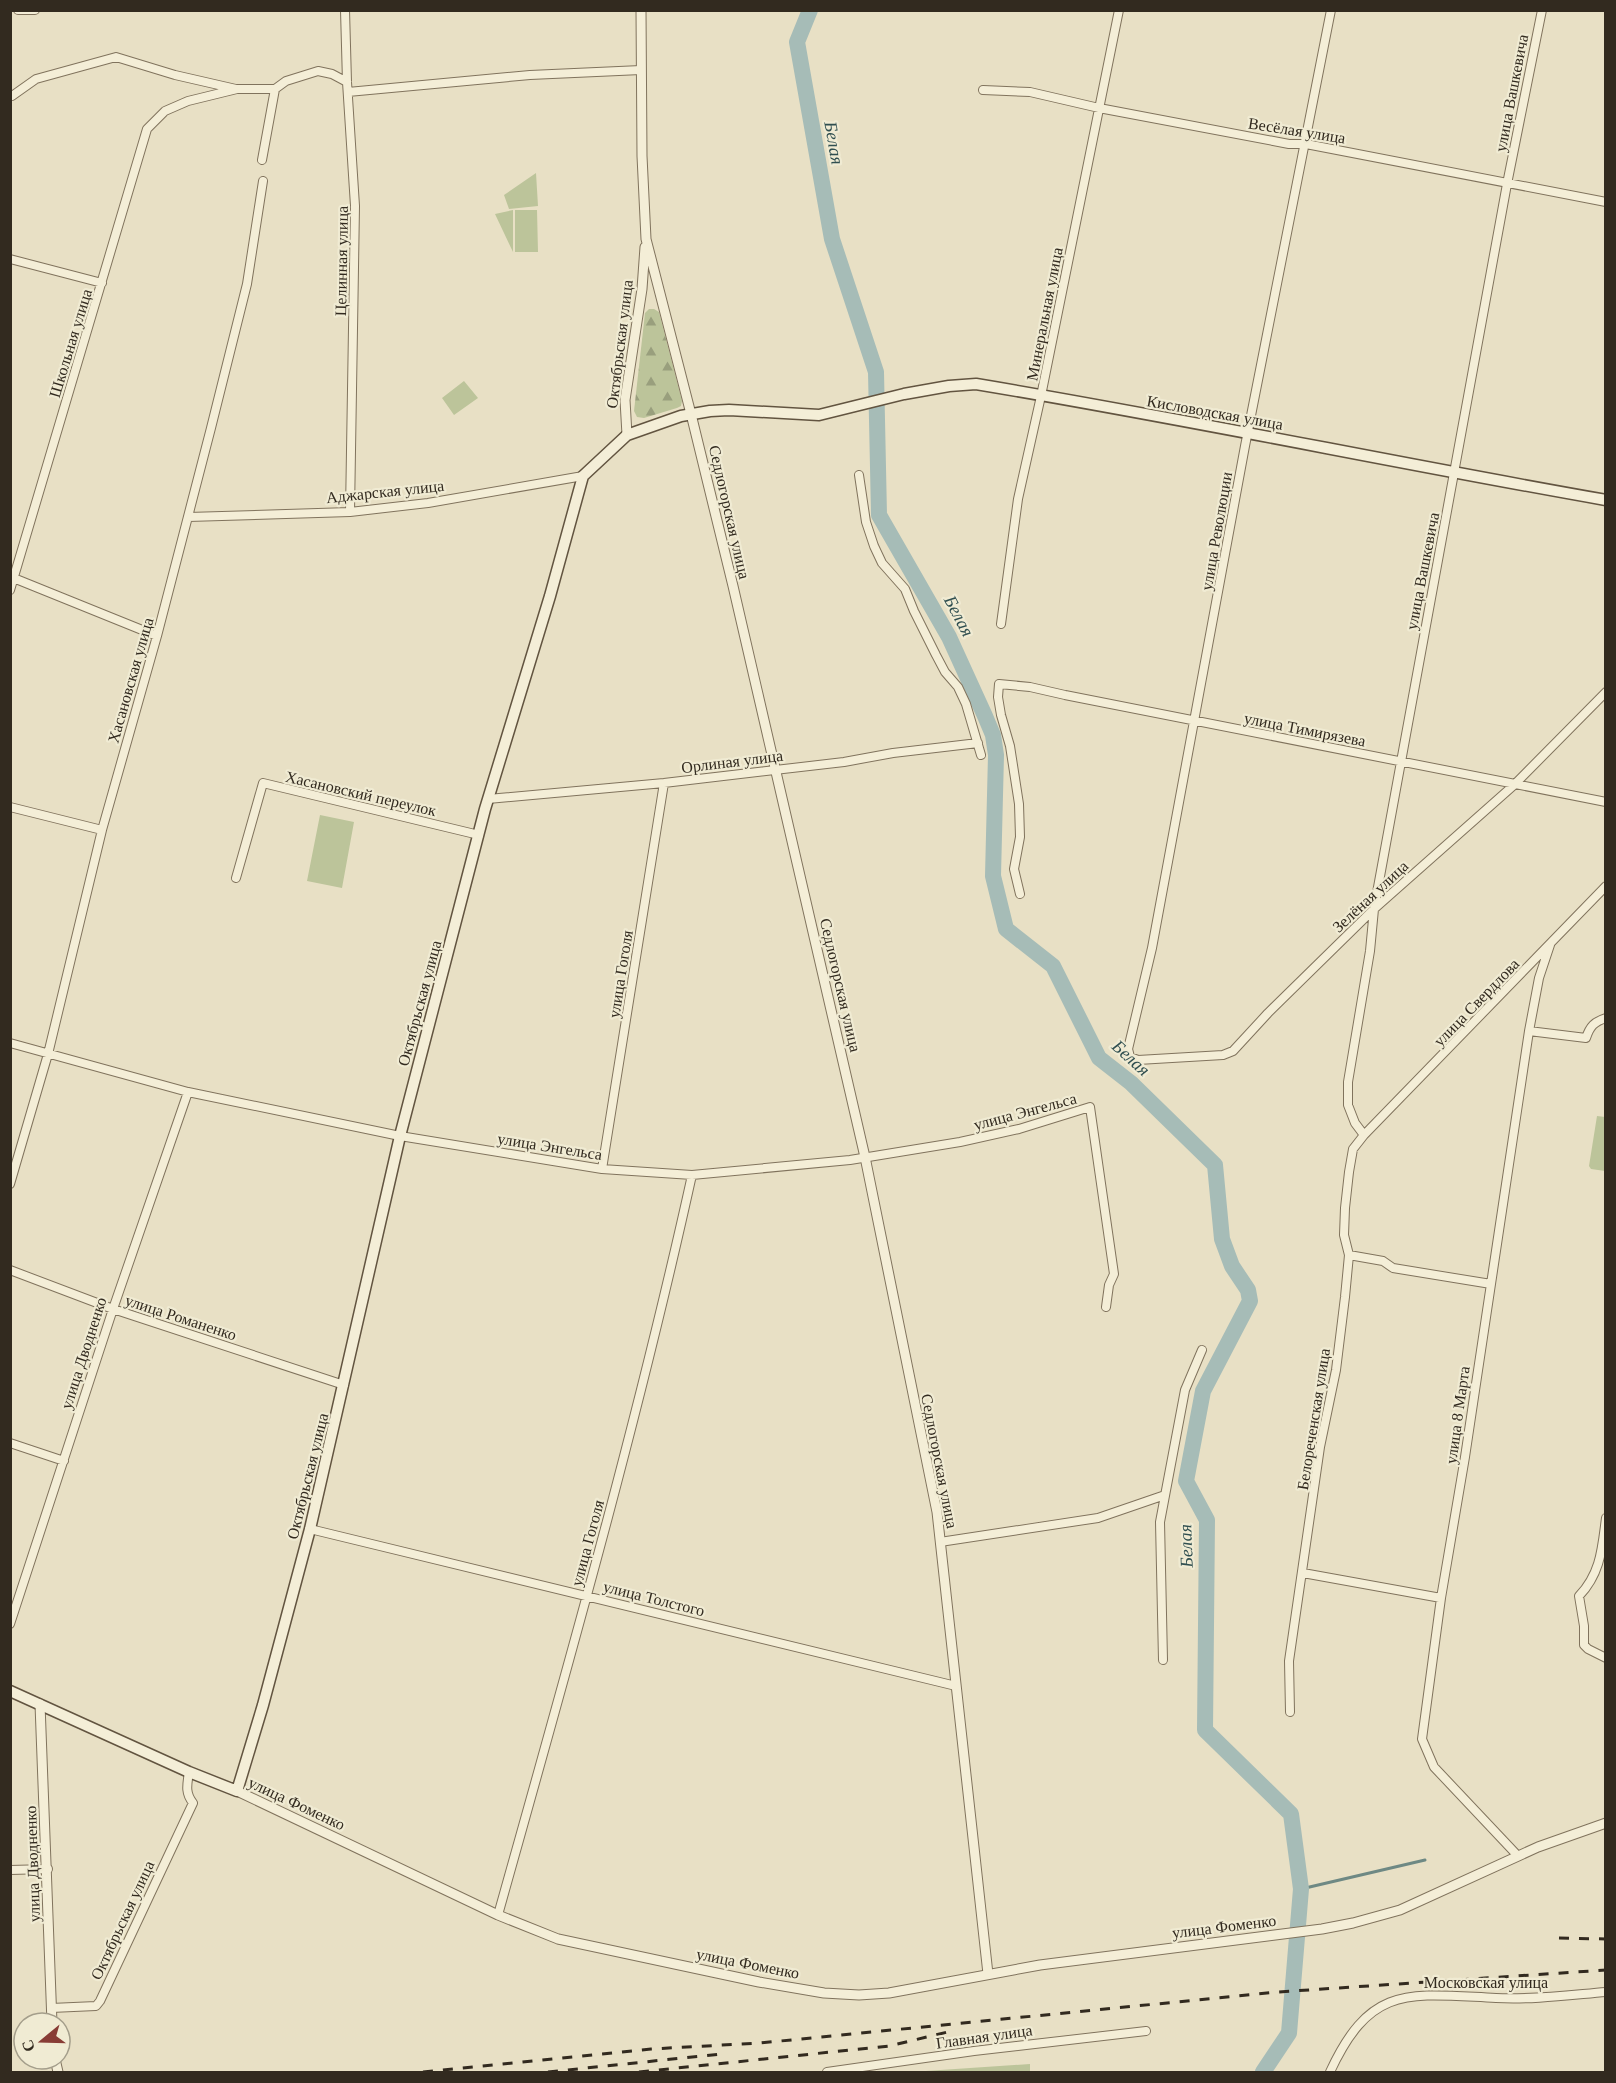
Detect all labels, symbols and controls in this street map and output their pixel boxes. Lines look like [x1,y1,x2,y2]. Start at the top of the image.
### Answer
street label: улица Вашкевича [1492,33,1532,153]
street label: Весёлая улица [1247,114,1347,148]
water label: Белая [820,119,848,166]
street label: Целинная улица [332,206,352,316]
street label: Минеральная улица [1023,246,1067,382]
street label: Октябрьская улица [603,279,637,409]
street label: Школьная улица [46,287,96,400]
street label: Кисловодская улица [1145,392,1284,434]
street label: Седлогорская улица [705,444,753,581]
street label: улица Революции [1198,470,1236,592]
street label: Аджарская улица [325,477,445,507]
street label: улица Вашкевича [1403,511,1443,631]
water label: Белая [939,591,978,640]
street label: Хасановская улица [104,615,157,745]
street label: улица Тимирязева [1243,709,1367,751]
street label: Орлиная улица [680,747,784,777]
street label: Хасановский переулок [283,768,438,820]
street label: Зелёная улица [1329,857,1412,936]
street label: Седлогорская улица [816,917,864,1054]
street label: улица Гоголя [605,928,637,1019]
street label: Октябрьская улица [395,938,445,1068]
street label: улица Свердлова [1430,955,1523,1050]
water label: Белая [1107,1035,1154,1080]
street label: улица Энгельса [972,1090,1079,1134]
street label: улица Энгельса [496,1130,603,1164]
street label: улица Романенко [123,1291,239,1344]
street label: улица Дводненко [57,1295,111,1412]
street label: Белореченская улица [1294,1347,1334,1491]
street label: улица 8 Марта [1442,1365,1474,1465]
street label: Седлогорская улица [917,1392,961,1530]
street label: Октябрьская улица [284,1411,332,1541]
street label: улица Гоголя [568,1498,608,1588]
water label: Белая [1175,1524,1197,1569]
street label: улица Толстого [601,1578,706,1620]
street label: улица Фоменко [245,1774,348,1834]
street label: улица Дводненко [22,1805,44,1923]
street label: Октябрьская улица [87,1858,158,1983]
street label: улица Фоменко [1171,1912,1277,1942]
street label: улица Фоменко [695,1945,801,1983]
street label: Московская улица [1424,1974,1548,1992]
north arrow [12,2011,72,2071]
street label: Главная улица [935,2021,1034,2053]
text: С [18,2037,38,2054]

